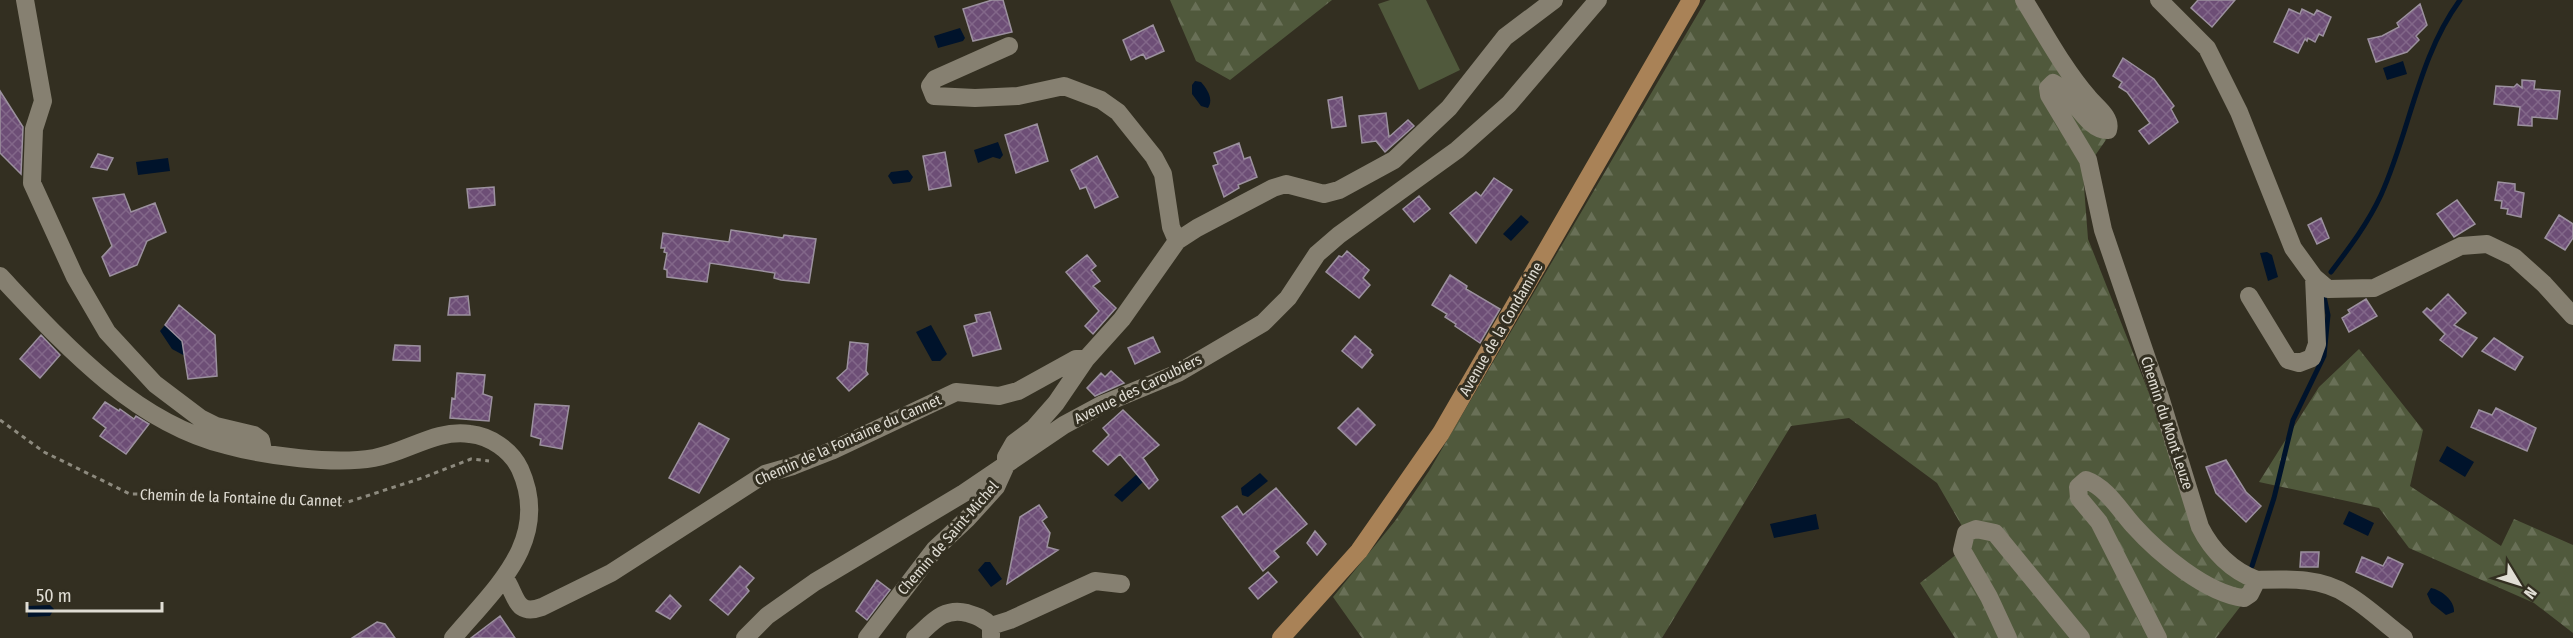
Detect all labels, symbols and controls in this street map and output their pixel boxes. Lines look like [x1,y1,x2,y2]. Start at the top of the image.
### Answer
street label: Avenue de la Condamine [1455,259,1547,399]
street label: Avenue des Caroubiers [1071,350,1205,428]
street label: Chemin du Mont Leuze [2137,354,2197,492]
street label: Chemin de la Fontaine du Cannet [752,391,944,489]
street label: Chemin de Saint-Michel [894,477,1002,599]
street label: Chemin de la Fontaine du Cannet [140,485,342,511]
north arrow [2489,554,2549,614]
scale bar [27,575,162,613]
text: N [2520,583,2541,603]
text: 50 m [36,585,72,607]

